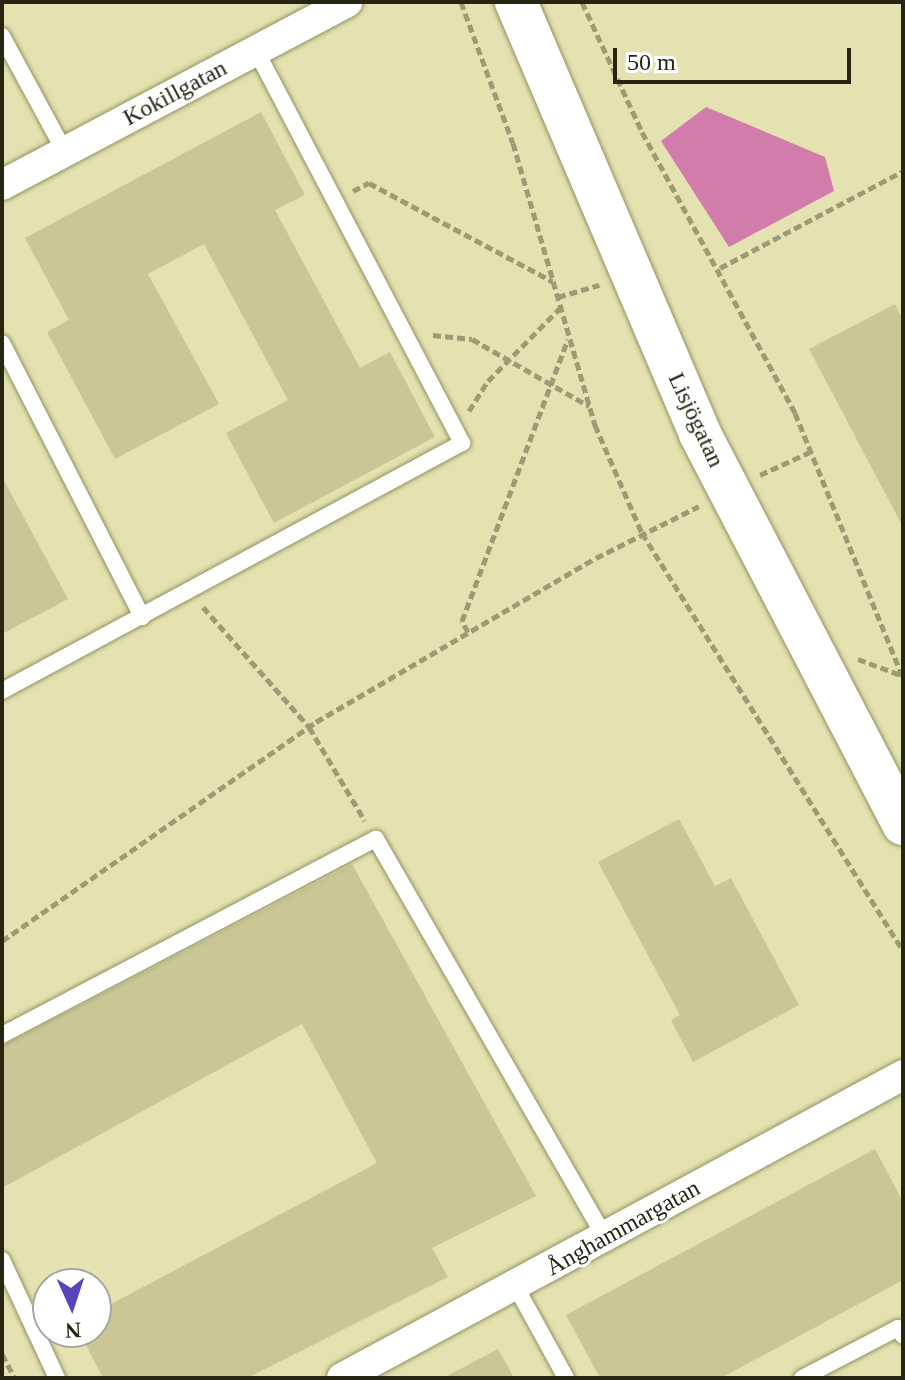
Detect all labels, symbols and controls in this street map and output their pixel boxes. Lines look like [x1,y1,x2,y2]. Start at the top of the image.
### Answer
scale bar [617,32,855,82]
text: 50 m [627,49,676,75]
street label: Kokillgatan [118,54,232,132]
street label: Lisjögatan [662,368,730,472]
street label: Ånghammargatan [541,1174,705,1282]
north arrow [32,1268,112,1348]
text: N [65,1318,82,1343]

